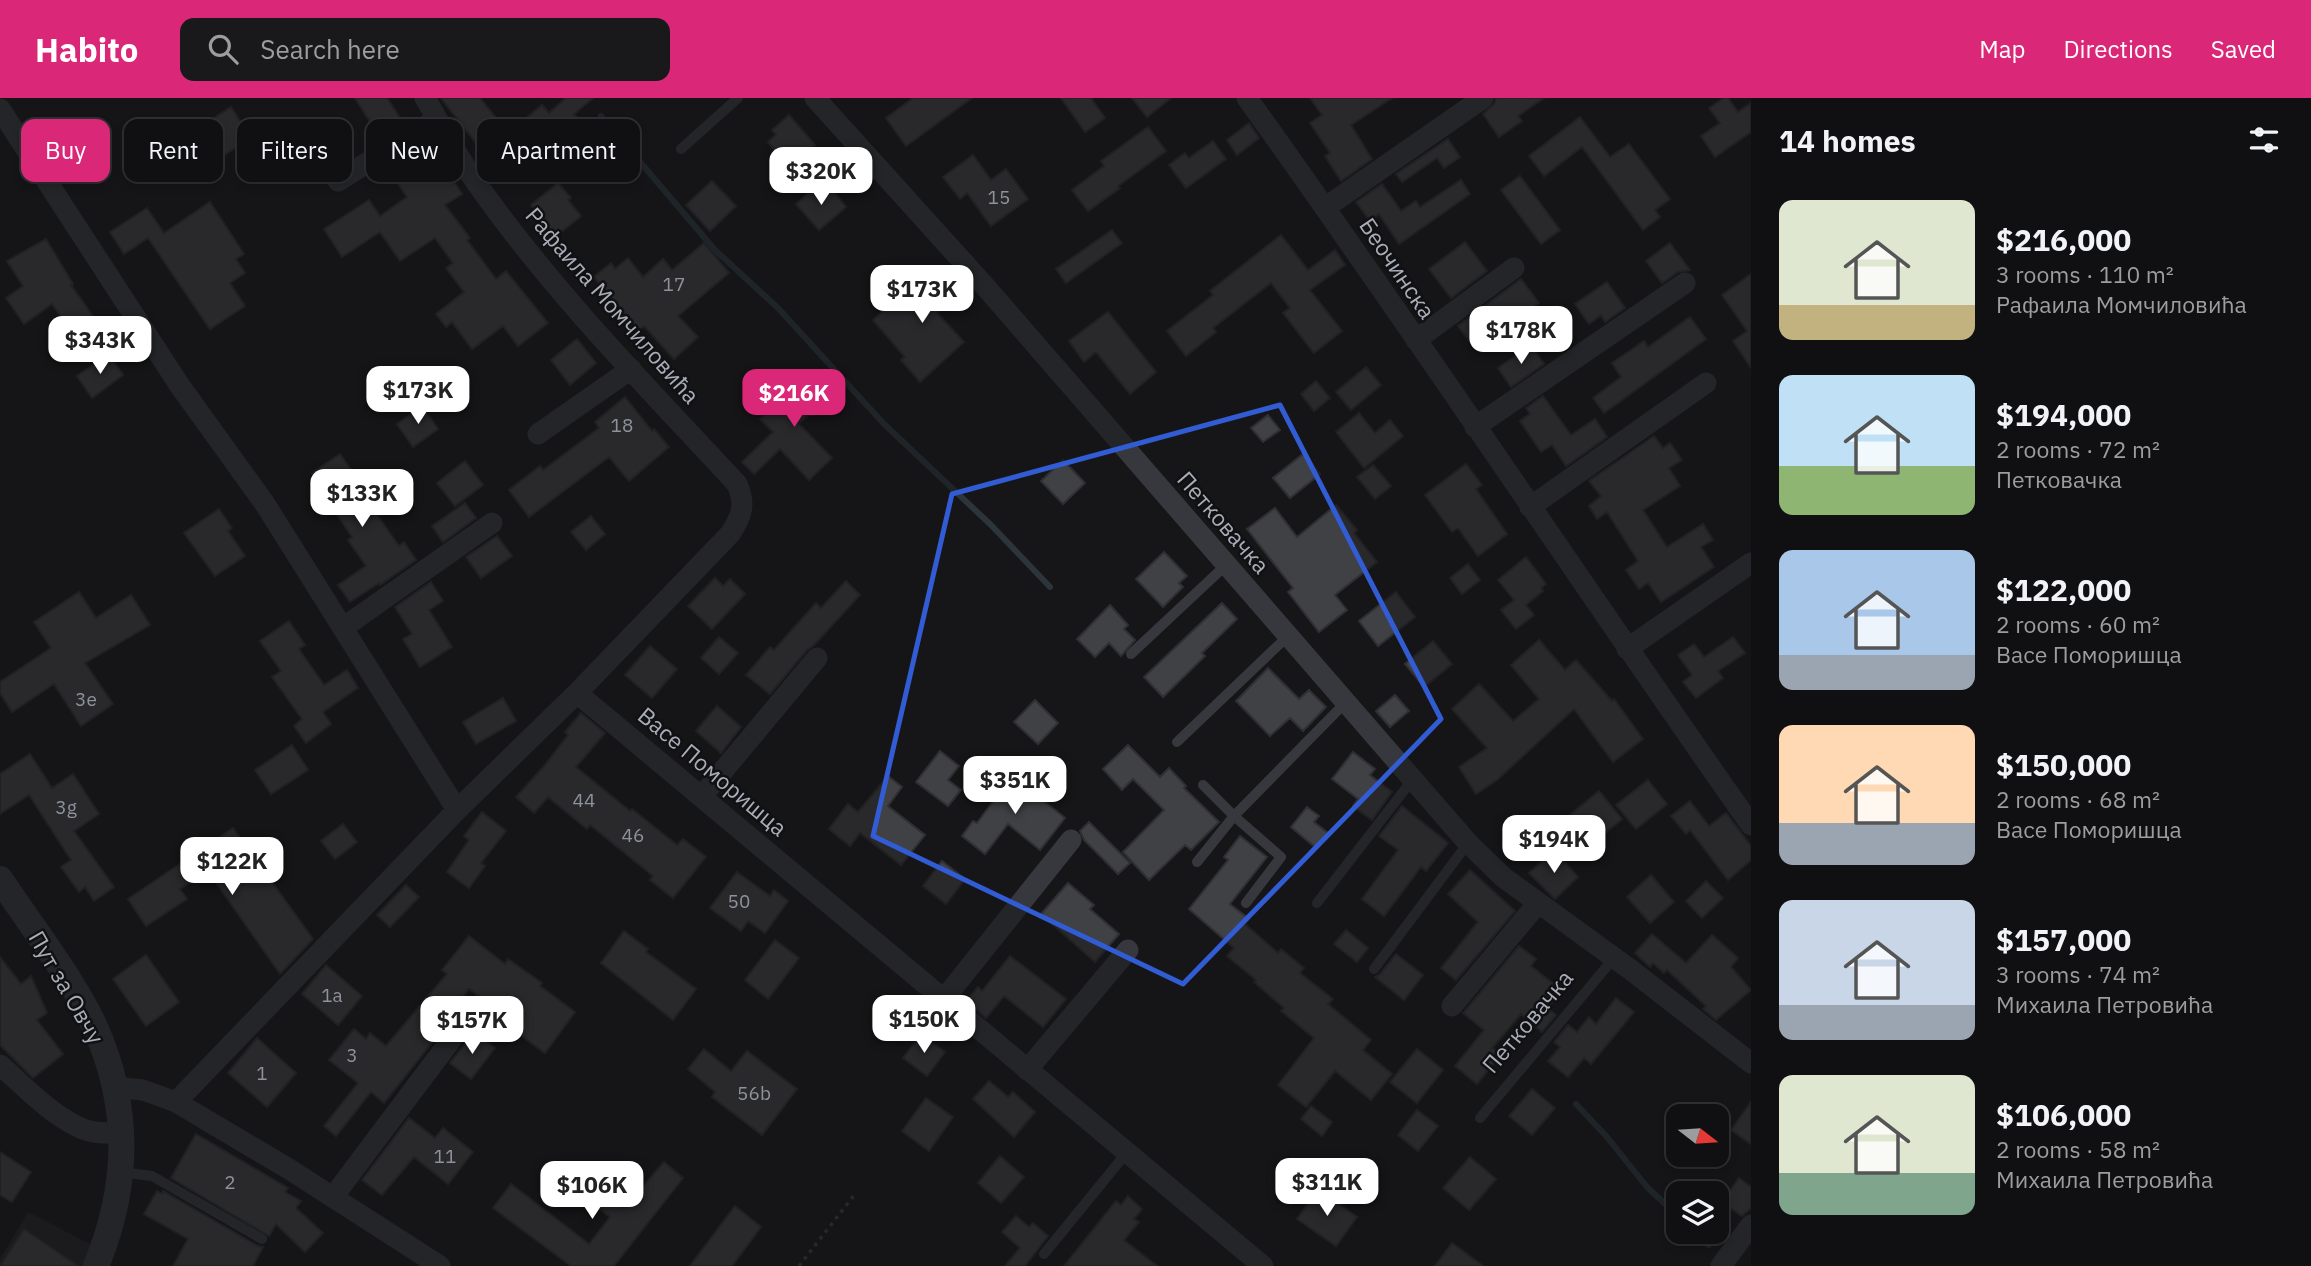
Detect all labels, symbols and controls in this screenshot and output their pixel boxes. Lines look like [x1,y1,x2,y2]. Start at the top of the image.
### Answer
search box [180,18,670,81]
text: Habito [35,28,138,71]
icon: search [204,30,242,68]
text: Search here [260,32,400,66]
text: Map [1979,33,2025,65]
text: Directions [2063,33,2173,65]
text: Saved [2211,33,2276,65]
chip: Buy [21,119,110,182]
chip: Rent [124,119,223,182]
chip: Filters [237,119,352,182]
chip: New [366,119,463,182]
chip: Apartment [477,119,640,182]
text: 14 homes [1779,121,1916,160]
icon: filters [2245,121,2283,159]
pin: $320K [772,148,870,207]
text: $320K [785,155,857,185]
house number: 15 [988,185,1010,209]
street label: Рафаила Момчиловића [519,201,707,409]
street label: Беочинска [1353,212,1443,324]
text: $216,000 [1996,220,2131,259]
icon: home [1835,228,1919,312]
text: 3 rooms · 110 m² [1996,259,2174,289]
pin: $173K [873,266,971,325]
house number: 17 [663,272,685,296]
text: $173K [886,273,958,303]
text: Рафаила Момчиловића [1996,289,2247,319]
pin: $178K [1472,306,1570,366]
text: $178K [1485,314,1557,344]
pin: $343K [51,316,149,376]
text: $343K [64,324,136,354]
pin: $173K [369,366,467,426]
pin: $216K [745,370,843,429]
text: $173K [382,374,454,404]
text: $216K [758,377,830,407]
text: $194,000 [1996,395,2131,434]
icon: home [1835,403,1919,487]
house number: 18 [611,413,633,437]
text: 2 rooms · 72 m² [1996,434,2160,464]
text: Петковачка [1996,464,2122,494]
street label: Петковачка [1171,465,1277,579]
pin: $133K [313,470,411,529]
text: $133K [326,477,398,507]
text: $122,000 [1996,570,2131,609]
icon: home [1835,578,1919,662]
text: 2 rooms · 60 m² [1996,609,2160,639]
text: Васе Поморишца [1996,639,2182,669]
house number: 3e [75,687,97,711]
street label: Васе Поморишца [632,700,794,842]
text: $150,000 [1996,745,2131,784]
icon: home [1835,753,1919,837]
pin: $351K [966,756,1064,816]
text: $351K [979,764,1051,794]
text: 2 rooms · 68 m² [1996,784,2160,814]
house number: 44 [573,788,595,812]
house number: 3g [55,795,77,819]
text: Васе Поморишца [1996,814,2182,844]
pin: $194K [1505,816,1603,875]
house number: 46 [622,823,644,847]
text: $194K [1518,823,1590,853]
pin: $122K [183,838,281,897]
text: $122K [196,845,268,875]
house number: 50 [728,889,750,913]
text: $157,000 [1996,920,2131,959]
street label: Пут за Овчу [23,925,112,1049]
icon: home [1835,928,1919,1012]
text: 3 rooms · 74 m² [1996,959,2160,989]
street label: Петковачка [1475,963,1579,1079]
house number: 1a [321,983,343,1007]
text: Михаила Петровића [1996,989,2213,1019]
pin: $157K [423,996,521,1056]
pin: $150K [875,996,973,1055]
text: $150K [888,1003,960,1033]
text: $157K [436,1004,508,1034]
house number: 3 [346,1043,358,1067]
house number: 1 [256,1061,268,1085]
house number: 56b [737,1081,771,1105]
text: $106,000 [1996,1095,2131,1134]
icon: home [1835,1103,1919,1187]
north arrow [1666,1104,1729,1167]
map controls [1666,1104,1729,1244]
text: 2 rooms · 58 m² [1996,1134,2160,1164]
house number: 11 [434,1144,456,1168]
pin: $311K [1278,1158,1376,1218]
pin: $106K [543,1162,641,1221]
text: Михаила Петровића [1996,1164,2213,1194]
text: $311K [1291,1166,1363,1196]
text: $106K [556,1169,628,1199]
house number: 2 [224,1170,236,1194]
button: layers [1666,1181,1729,1244]

